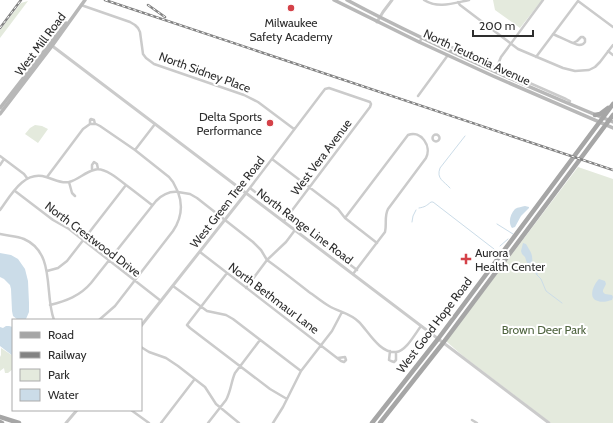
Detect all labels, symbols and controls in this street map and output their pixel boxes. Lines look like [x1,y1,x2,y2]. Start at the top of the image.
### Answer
marker: Milwaukee Safety Academy [286,3,296,13]
street label: West Mill Road [11,9,69,79]
scale bar [473,12,533,38]
place label: Milwaukee Safety Academy [249,15,333,44]
text: 200 m [479,18,515,33]
street label: North Teutonia Avenue [421,26,533,88]
street label: North Sidney Place [157,48,253,96]
place label: Delta Sports Performance [197,109,262,138]
street label: West Vera Avenue [287,116,355,198]
marker: Delta Sports Performance [265,118,275,128]
street label: West Green Tree Road [187,153,267,251]
street label: North Range Line Road [254,185,356,267]
street label: North Crestwood Drive [42,198,144,280]
place label: Aurora Health Center [475,245,545,274]
marker: Aurora Health Center [460,253,472,265]
street label: North Bethmaur Lane [226,259,322,337]
street label: West Good Hope Road [393,274,475,376]
legend [12,319,142,411]
park label: Brown Deer Park [502,322,587,337]
text: Road [48,327,74,342]
text: Railway [48,347,86,362]
text: Park [48,367,70,382]
text: Water [48,387,79,402]

